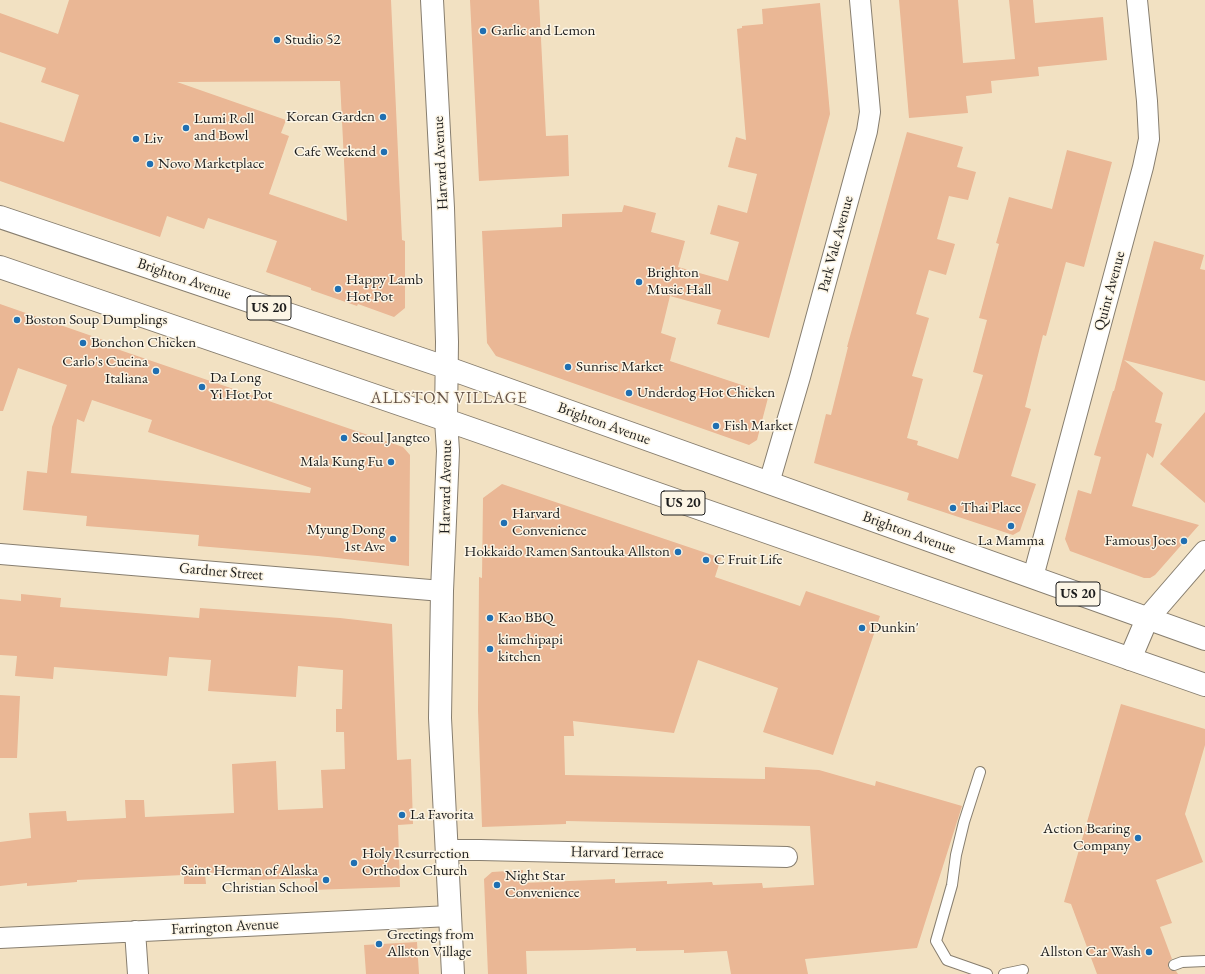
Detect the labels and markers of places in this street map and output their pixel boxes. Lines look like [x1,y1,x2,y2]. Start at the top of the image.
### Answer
place label: Garlic and Lemon [491,22,595,40]
marker: Garlic and Lemon [478,26,488,36]
place label: Studio 52 [285,31,341,49]
marker: Studio 52 [272,35,282,45]
place label: Korean Garden [286,108,375,126]
place label: Lumi Roll and Bowl [194,110,254,145]
marker: Korean Garden [378,112,388,122]
marker: Lumi Roll and Bowl [181,123,191,133]
place label: Liv [144,130,163,148]
marker: Liv [131,134,141,144]
place label: Cafe Weekend [294,143,376,161]
marker: Cafe Weekend [379,147,389,157]
place label: Novo Marketplace [158,155,264,173]
marker: Novo Marketplace [145,159,155,169]
place label: Brighton Music Hall [647,264,711,299]
place label: Happy Lamb Hot Pot [346,271,423,306]
marker: Brighton Music Hall [634,277,644,287]
marker: Happy Lamb Hot Pot [333,284,343,294]
place label: Boston Soup Dumplings [25,311,167,329]
marker: Boston Soup Dumplings [12,315,22,325]
place label: Bonchon Chicken [91,334,196,352]
marker: Bonchon Chicken [78,338,88,348]
place label: Carlo's Cucina Italiana [62,353,148,388]
place label: Sunrise Market [576,358,663,376]
marker: Sunrise Market [563,362,573,372]
marker: Carlo's Cucina Italiana [151,366,161,376]
place label: Da Long Yi Hot Pot [210,369,272,404]
marker: Da Long Yi Hot Pot [197,382,207,392]
place label: Underdog Hot Chicken [637,384,775,402]
marker: Underdog Hot Chicken [624,388,634,398]
place label: Fish Market [724,417,793,435]
marker: Fish Market [711,421,721,431]
place label: Seoul Jangteo [352,429,430,447]
marker: Seoul Jangteo [339,433,349,443]
place label: Mala Kung Fu [300,453,383,471]
marker: Mala Kung Fu [386,457,396,467]
place label: Thai Place [961,499,1021,517]
marker: Thai Place [948,503,958,513]
place label: Harvard Convenience [512,505,587,540]
marker: Harvard Convenience [499,518,509,528]
place label: Myung Dong 1st Ave [307,521,385,556]
marker: La Mamma [1006,521,1016,531]
place label: La Mamma [978,532,1044,550]
place label: Famous Joes [1105,532,1176,550]
marker: Myung Dong 1st Ave [388,534,398,544]
marker: Famous Joes [1179,536,1189,546]
place label: Hokkaido Ramen Santouka Allston [464,543,670,561]
marker: Hokkaido Ramen Santouka Allston [673,547,683,557]
place label: C Fruit Life [714,551,782,569]
marker: C Fruit Life [701,555,711,565]
place label: Kao BBQ [498,609,554,627]
marker: Kao BBQ [485,613,495,623]
place label: Dunkin' [870,619,919,637]
marker: Dunkin' [857,623,867,633]
place label: kimchipapi kitchen [498,631,563,666]
marker: kimchipapi kitchen [485,644,495,654]
place label: La Favorita [410,806,474,824]
marker: La Favorita [397,810,407,820]
place label: Action Bearing Company [1043,820,1130,855]
marker: Action Bearing Company [1133,833,1143,843]
place label: Holy Resurrection Orthodox Church [362,845,469,880]
marker: Holy Resurrection Orthodox Church [349,858,359,868]
place label: Saint Herman of Alaska Christian School [181,862,318,897]
place label: Night Star Convenience [505,867,580,902]
marker: Saint Herman of Alaska Christian School [321,875,331,885]
marker: Night Star Convenience [492,880,502,890]
place label: Greetings from Allston Village [387,926,474,961]
marker: Greetings from Allston Village [374,939,384,949]
place label: Allston Car Wash [1040,943,1141,961]
marker: Allston Car Wash [1144,947,1154,957]

